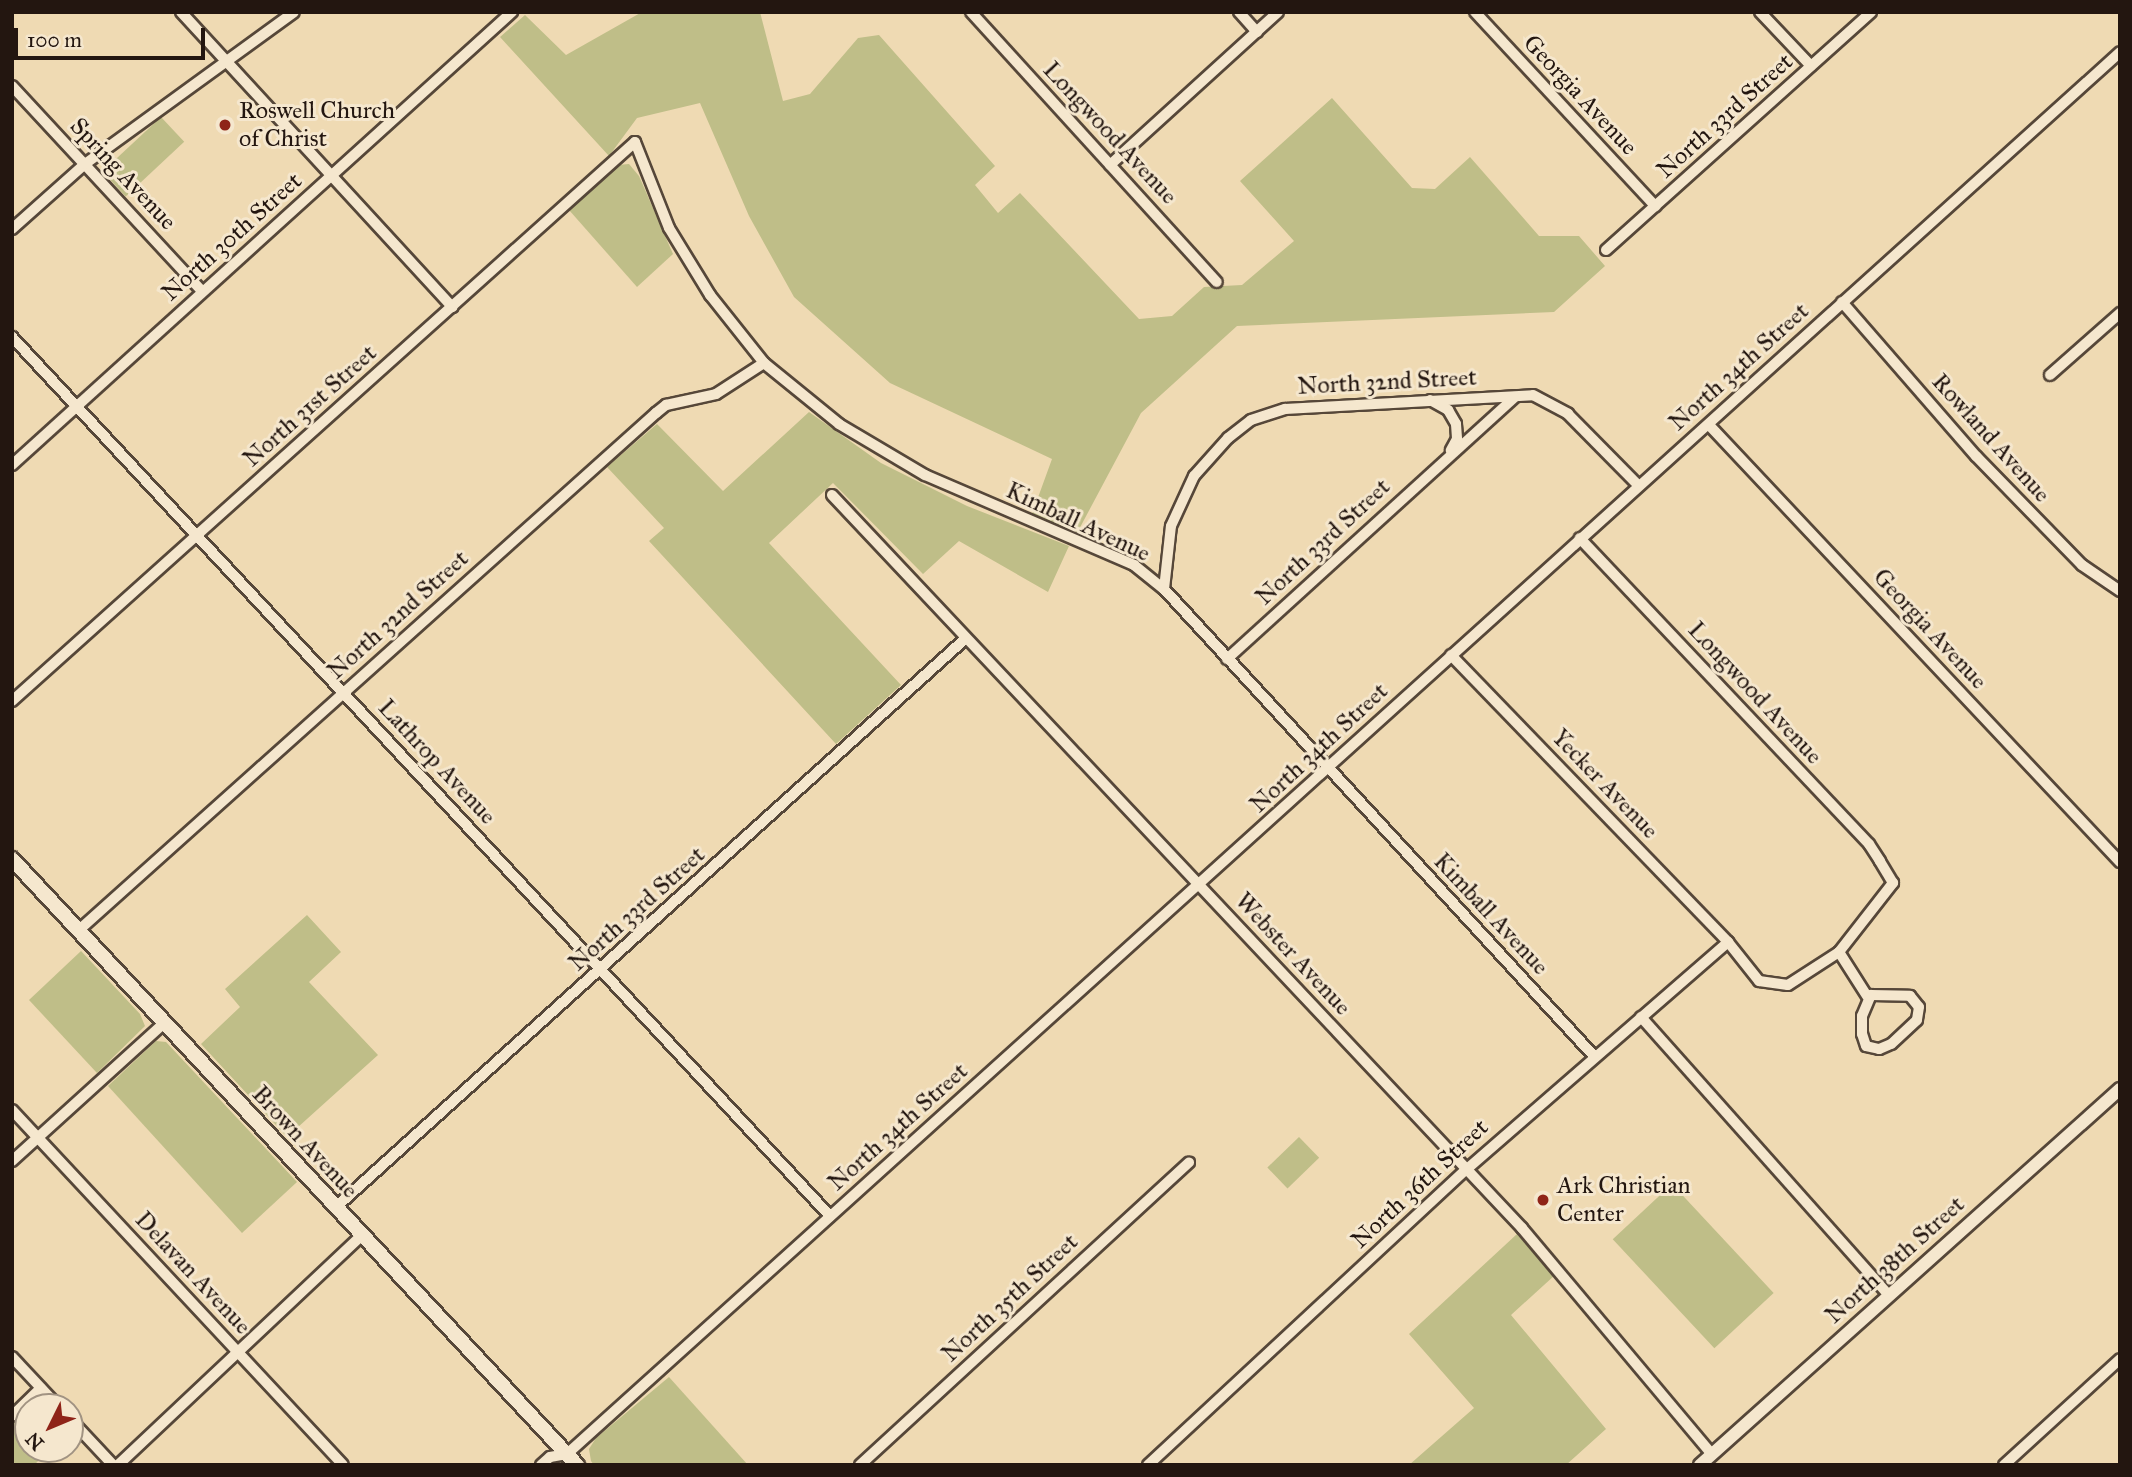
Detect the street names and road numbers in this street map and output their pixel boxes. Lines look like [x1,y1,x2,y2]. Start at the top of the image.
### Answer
street label: Georgia Avenue [1517,29,1643,161]
street label: North 33rd Street [1651,47,1799,185]
street label: Longwood Avenue [1037,56,1183,210]
street label: Spring Avenue [64,112,182,236]
street label: North 30th Street [156,167,308,307]
street label: North 34th Street [1663,297,1815,437]
street label: North 31st Street [237,339,383,473]
street label: North 32nd Street [1297,363,1477,401]
street label: Rowland Avenue [1926,368,2056,508]
street label: North 33rd Street [1250,472,1396,612]
street label: Kimball Avenue [1001,476,1155,568]
street label: North 32nd Street [322,544,474,686]
street label: Georgia Avenue [1867,563,1993,695]
street label: Longwood Avenue [1682,616,1828,770]
street label: North 34th Street [1244,677,1394,819]
street label: Lathrop Avenue [372,694,502,830]
street label: Yecker Avenue [1546,723,1664,845]
street label: North 33rd Street [563,840,711,978]
street label: Kimball Avenue [1427,847,1555,981]
street label: Webster Avenue [1229,887,1357,1021]
street label: North 34th Street [822,1057,974,1197]
street label: Brown Avenue [246,1080,364,1204]
street label: North 36th Street [1346,1113,1494,1255]
street label: North 38th Street [1820,1190,1970,1330]
street label: Delavan Avenue [129,1206,257,1340]
street label: North 35th Street [936,1228,1084,1368]

